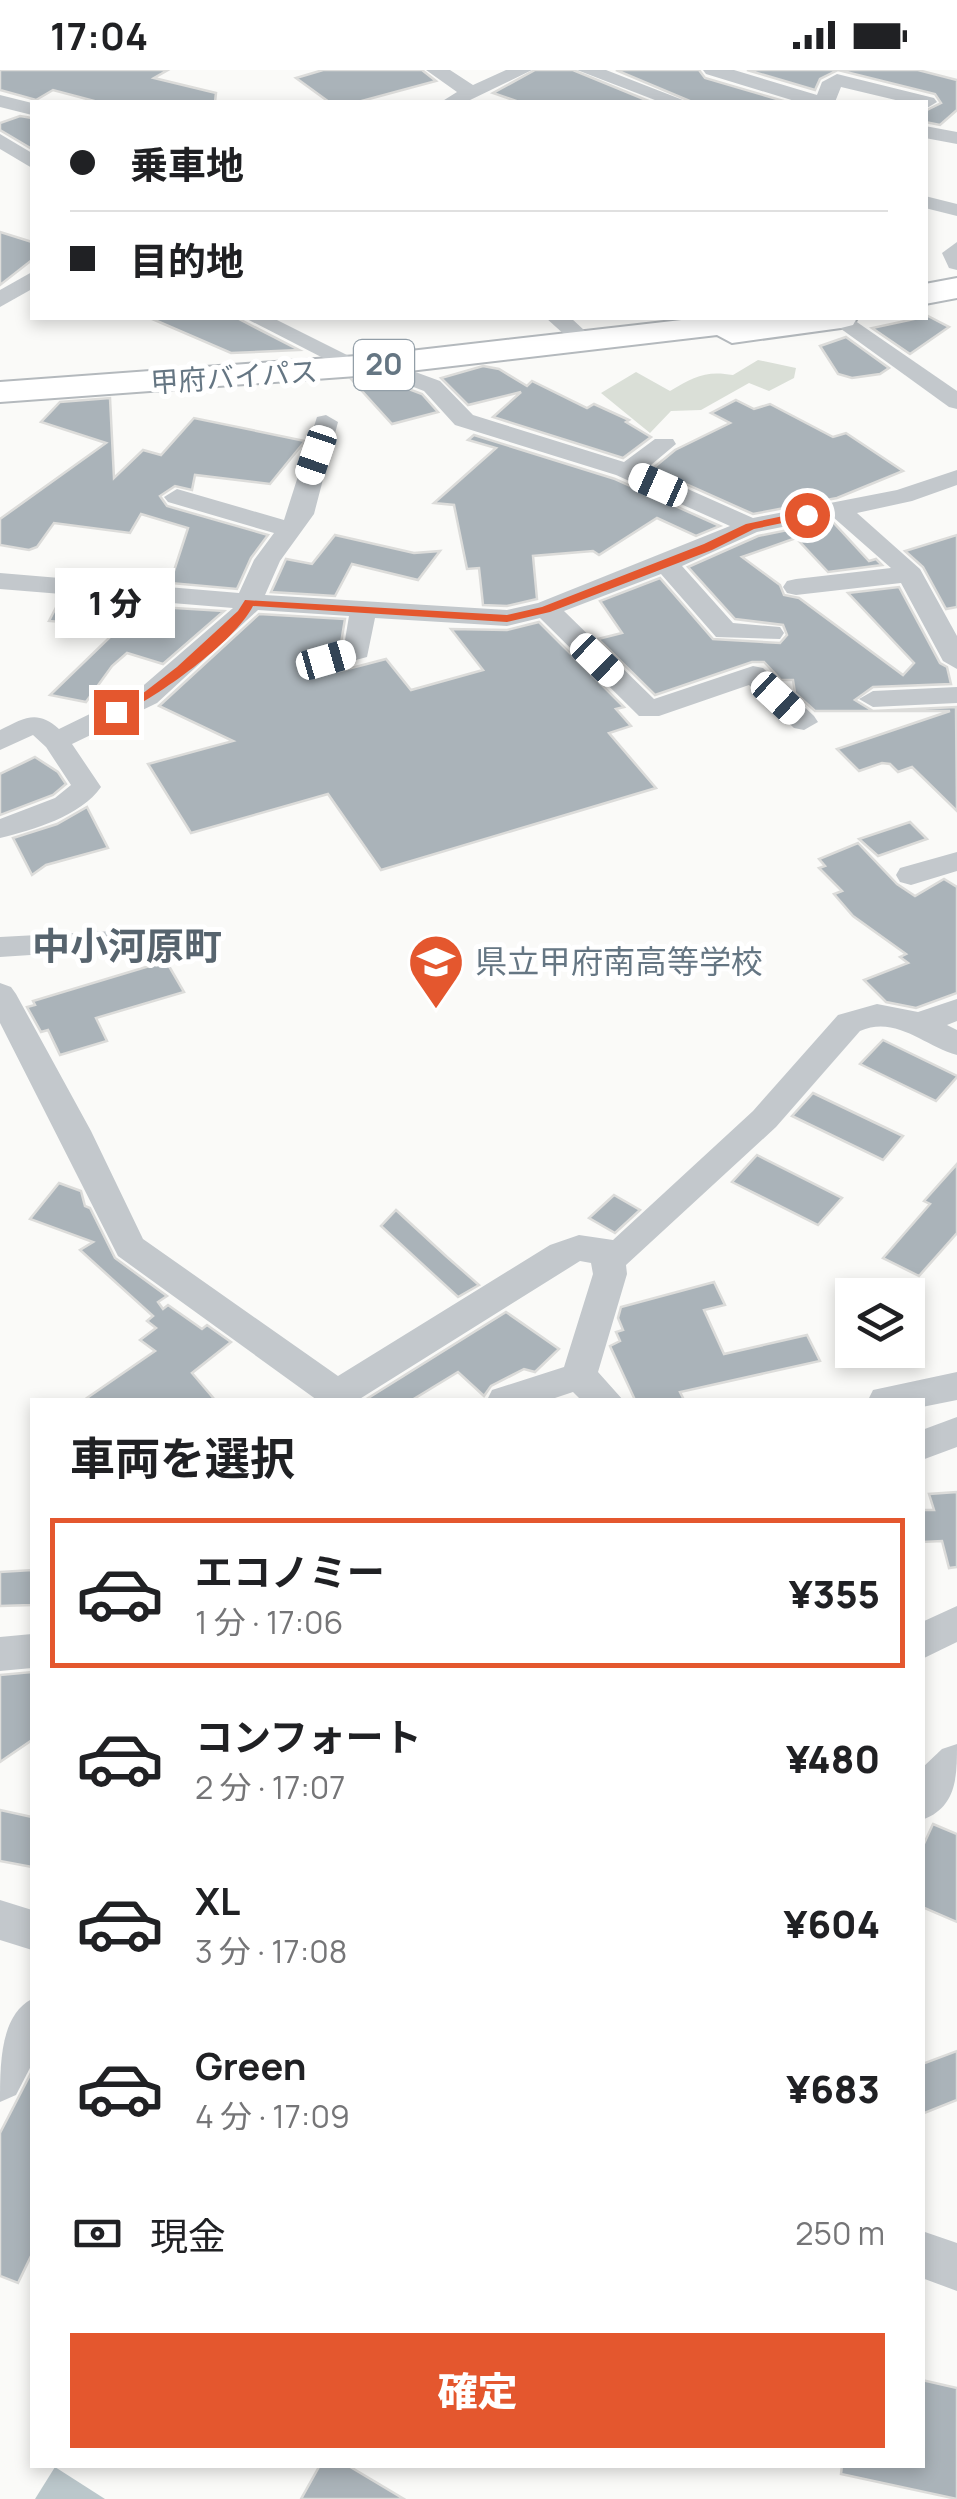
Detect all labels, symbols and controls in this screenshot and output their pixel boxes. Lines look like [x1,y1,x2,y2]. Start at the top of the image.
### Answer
text: 17:04 [50,9,148,61]
text: 乗車地 [130,138,244,190]
text: 目的地 [130,234,244,286]
road number: 20 [354,340,414,390]
street label: 甲府バイパス [149,351,319,401]
car [292,422,340,488]
car [624,459,692,511]
route start [785,493,830,538]
callout: 1 分 [56,567,176,637]
text: 1 分 [89,581,141,625]
car [565,628,629,692]
car [293,637,359,683]
car [746,667,810,729]
route end [94,690,139,735]
district label: 中小河原町 [32,919,222,971]
school or university icon: 県立甲府南高等学校 [406,932,466,1011]
place label: 県立甲府南高等学校 [475,939,763,983]
map controls [835,1278,925,1368]
button: layers [835,1278,925,1368]
text: 車両を選択 [70,1427,295,1489]
text: エコノミー [195,1545,385,1597]
icon: car [75,1548,165,1638]
text: ¥355 [789,1567,880,1619]
text: 1 分 · 17:06 [195,1600,343,1644]
text: コンフォート [195,1710,422,1762]
icon: car [75,1713,165,1803]
text: ¥480 [786,1732,880,1784]
text: 2 分 · 17:07 [195,1765,345,1809]
text: XL [195,1874,240,1926]
icon: car [75,1878,165,1968]
text: ¥604 [783,1897,880,1949]
text: 3 分 · 17:08 [195,1929,347,1973]
text: Green [195,2039,307,2091]
icon: car [75,2043,165,2133]
text: ¥683 [786,2062,880,2114]
text: 4 分 · 17:09 [195,2094,350,2138]
icon: cash [70,2206,125,2261]
text: 現金 [150,2209,226,2261]
text: 250 m [795,2211,885,2255]
button: 確定 [70,2333,885,2448]

